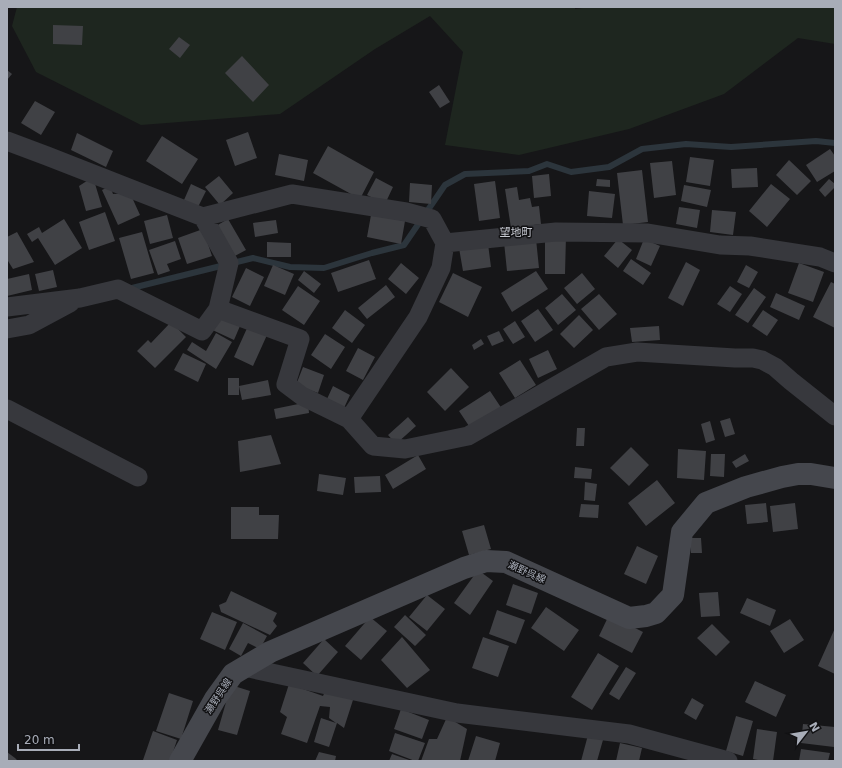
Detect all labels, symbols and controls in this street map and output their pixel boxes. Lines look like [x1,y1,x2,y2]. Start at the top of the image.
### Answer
district label: 望地町 [500,226,533,239]
street label: 瀬野呉線 [506,559,548,585]
street label: 瀬野呉線 [202,676,234,716]
north arrow [786,712,826,752]
text: N [806,720,822,734]
scale bar [18,726,79,752]
text: 20 m [24,733,55,747]

